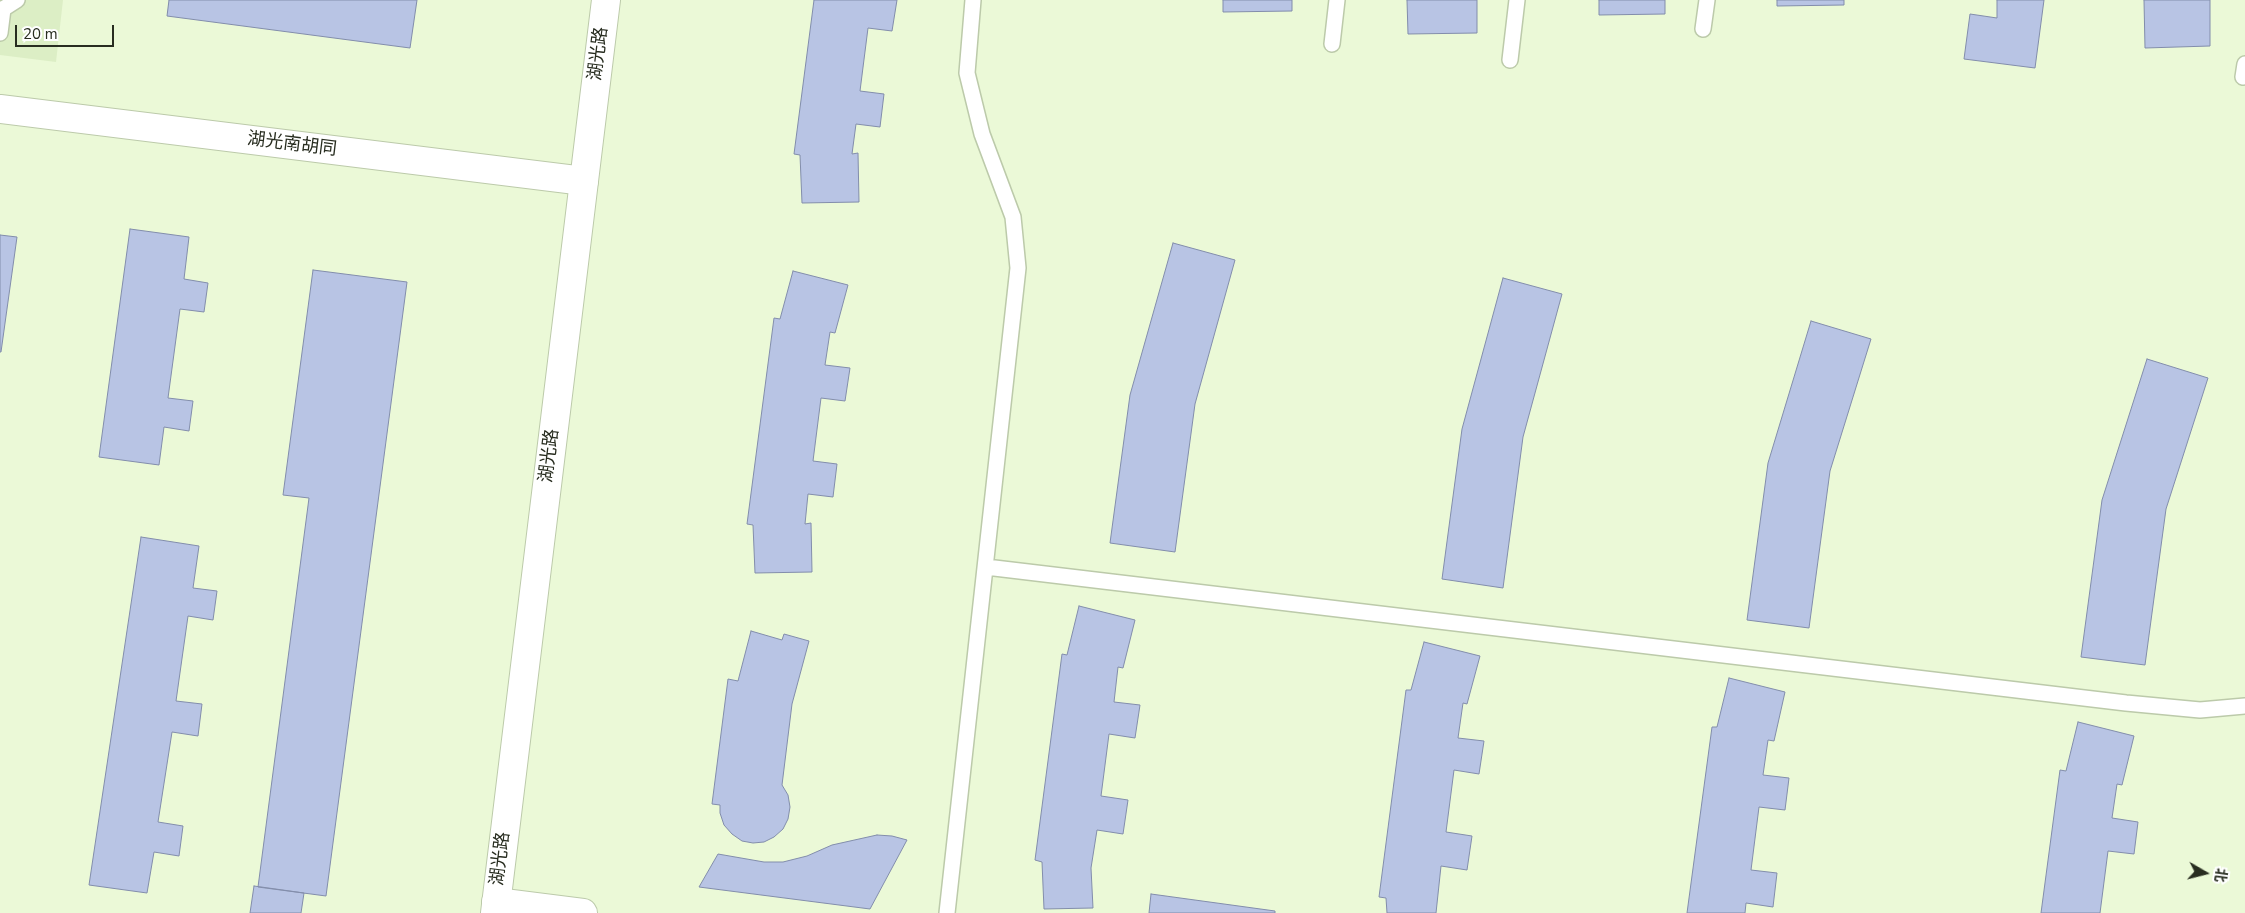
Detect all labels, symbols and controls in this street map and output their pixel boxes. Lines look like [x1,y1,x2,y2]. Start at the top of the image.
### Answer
scale bar [18,15,116,47]
text: 20 m [23,24,58,44]
street label: 湖光路 [585,26,613,82]
street label: 湖光南胡同 [246,129,338,161]
street label: 湖光路 [536,428,564,484]
street label: 湖光路 [487,831,515,887]
north arrow [2180,848,2230,898]
text: 北 [2210,867,2231,883]

